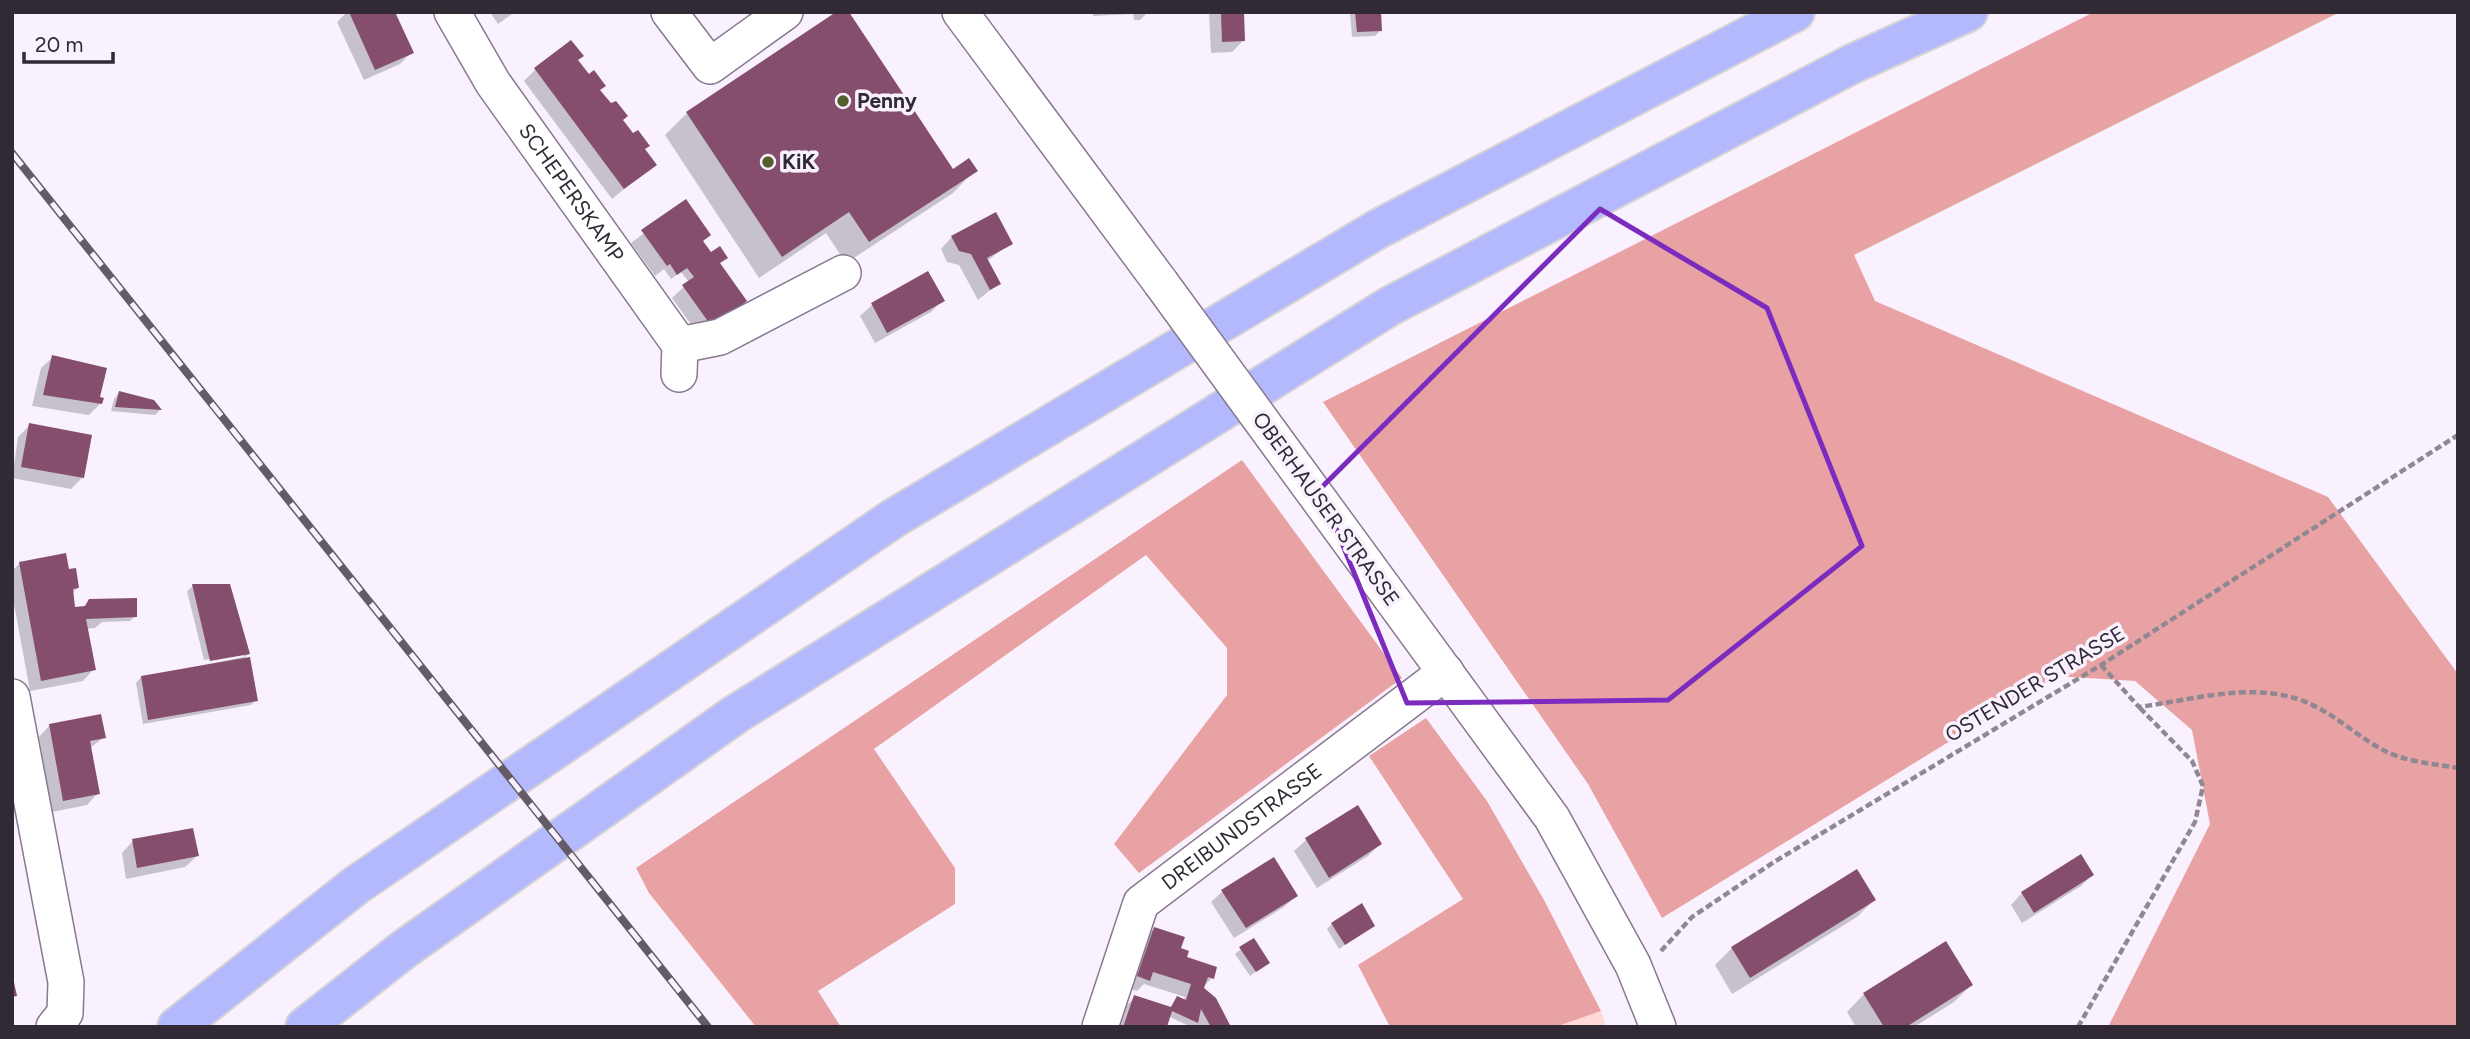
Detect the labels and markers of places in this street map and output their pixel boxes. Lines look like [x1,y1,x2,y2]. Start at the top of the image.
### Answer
place label: Penny [857,88,918,113]
marker: Penny [835,93,851,109]
place label: KiK [782,149,815,174]
marker: KiK [760,154,776,170]

